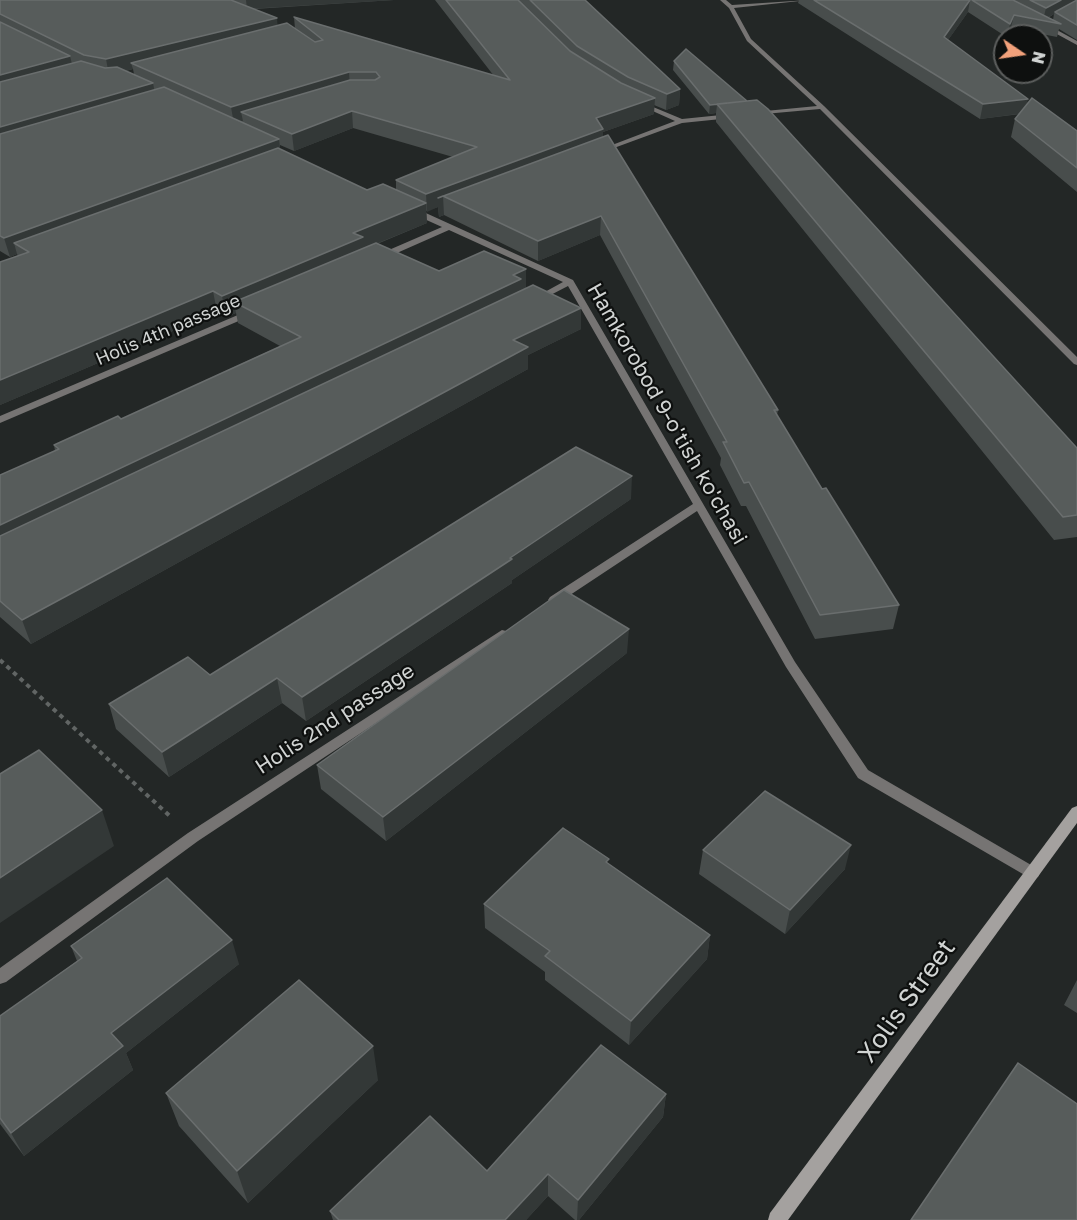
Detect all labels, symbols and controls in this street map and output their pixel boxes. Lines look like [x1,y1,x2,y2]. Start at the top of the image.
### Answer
north arrow [993,24,1053,84]
text: N [1027,49,1050,66]
street label: Hamkorobod 9-o'tish ko'chasi [582,279,752,549]
street label: Holis 4th passage [93,290,243,370]
street label: Holis 2nd passage [251,658,419,780]
street label: Xolis Street [852,933,962,1069]

